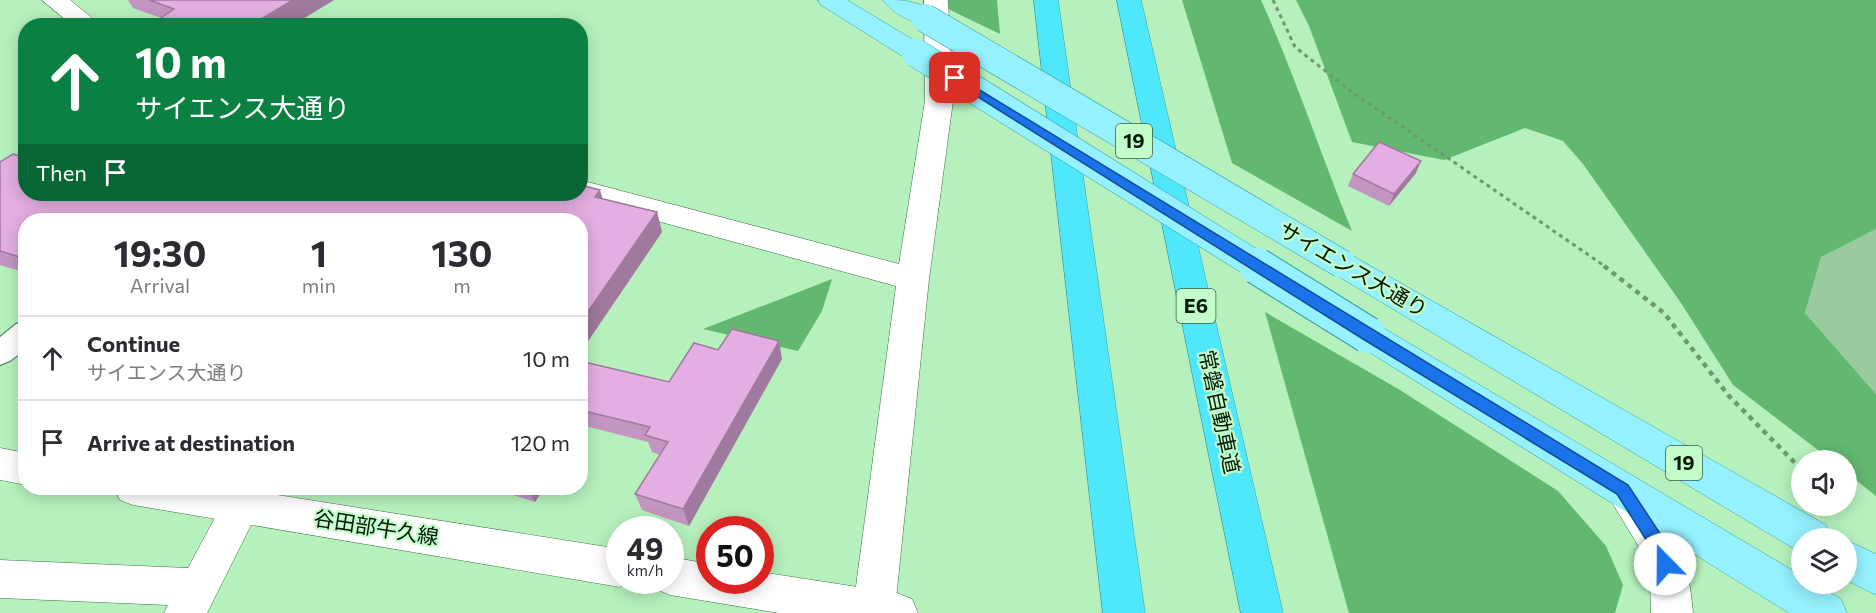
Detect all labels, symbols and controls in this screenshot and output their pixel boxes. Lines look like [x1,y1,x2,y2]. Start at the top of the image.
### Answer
text: 10 m [135,35,227,87]
icon: ahead [36,42,114,120]
pin [929,52,980,103]
icon: arrive [938,61,971,94]
text: サイエンス大通り [135,91,350,124]
road number: 19 [1116,124,1152,158]
icon: arrive [99,156,132,189]
text: Then [36,159,87,186]
street label: サイエンス大通り [1275,216,1432,321]
text: 19:30 [113,230,206,274]
text: 1 [311,230,327,274]
text: 130 [431,230,493,274]
text: Arrival [130,273,190,297]
text: min [302,273,336,297]
text: m [453,273,471,297]
road number: E6 [1176,289,1216,323]
text: Continue [87,330,180,357]
icon: ahead [36,342,69,375]
text: 10 m [523,345,570,372]
street label: 常磐自動車道 [1195,347,1246,476]
text: サイエンス大通り [87,360,246,384]
icon: arrive [36,426,69,459]
text: Arrive at destination [87,429,295,456]
text: 120 m [511,429,570,456]
road number: 19 [1666,446,1702,480]
map controls [1791,450,1857,594]
button: sound [1791,450,1857,516]
street label: 谷田部牛久線 [312,504,440,549]
speed limit sign: 50 [696,516,774,594]
button: layers [1791,528,1857,594]
text: 49 [627,529,663,566]
position arrow [1633,532,1697,596]
text: km/h [627,561,663,579]

